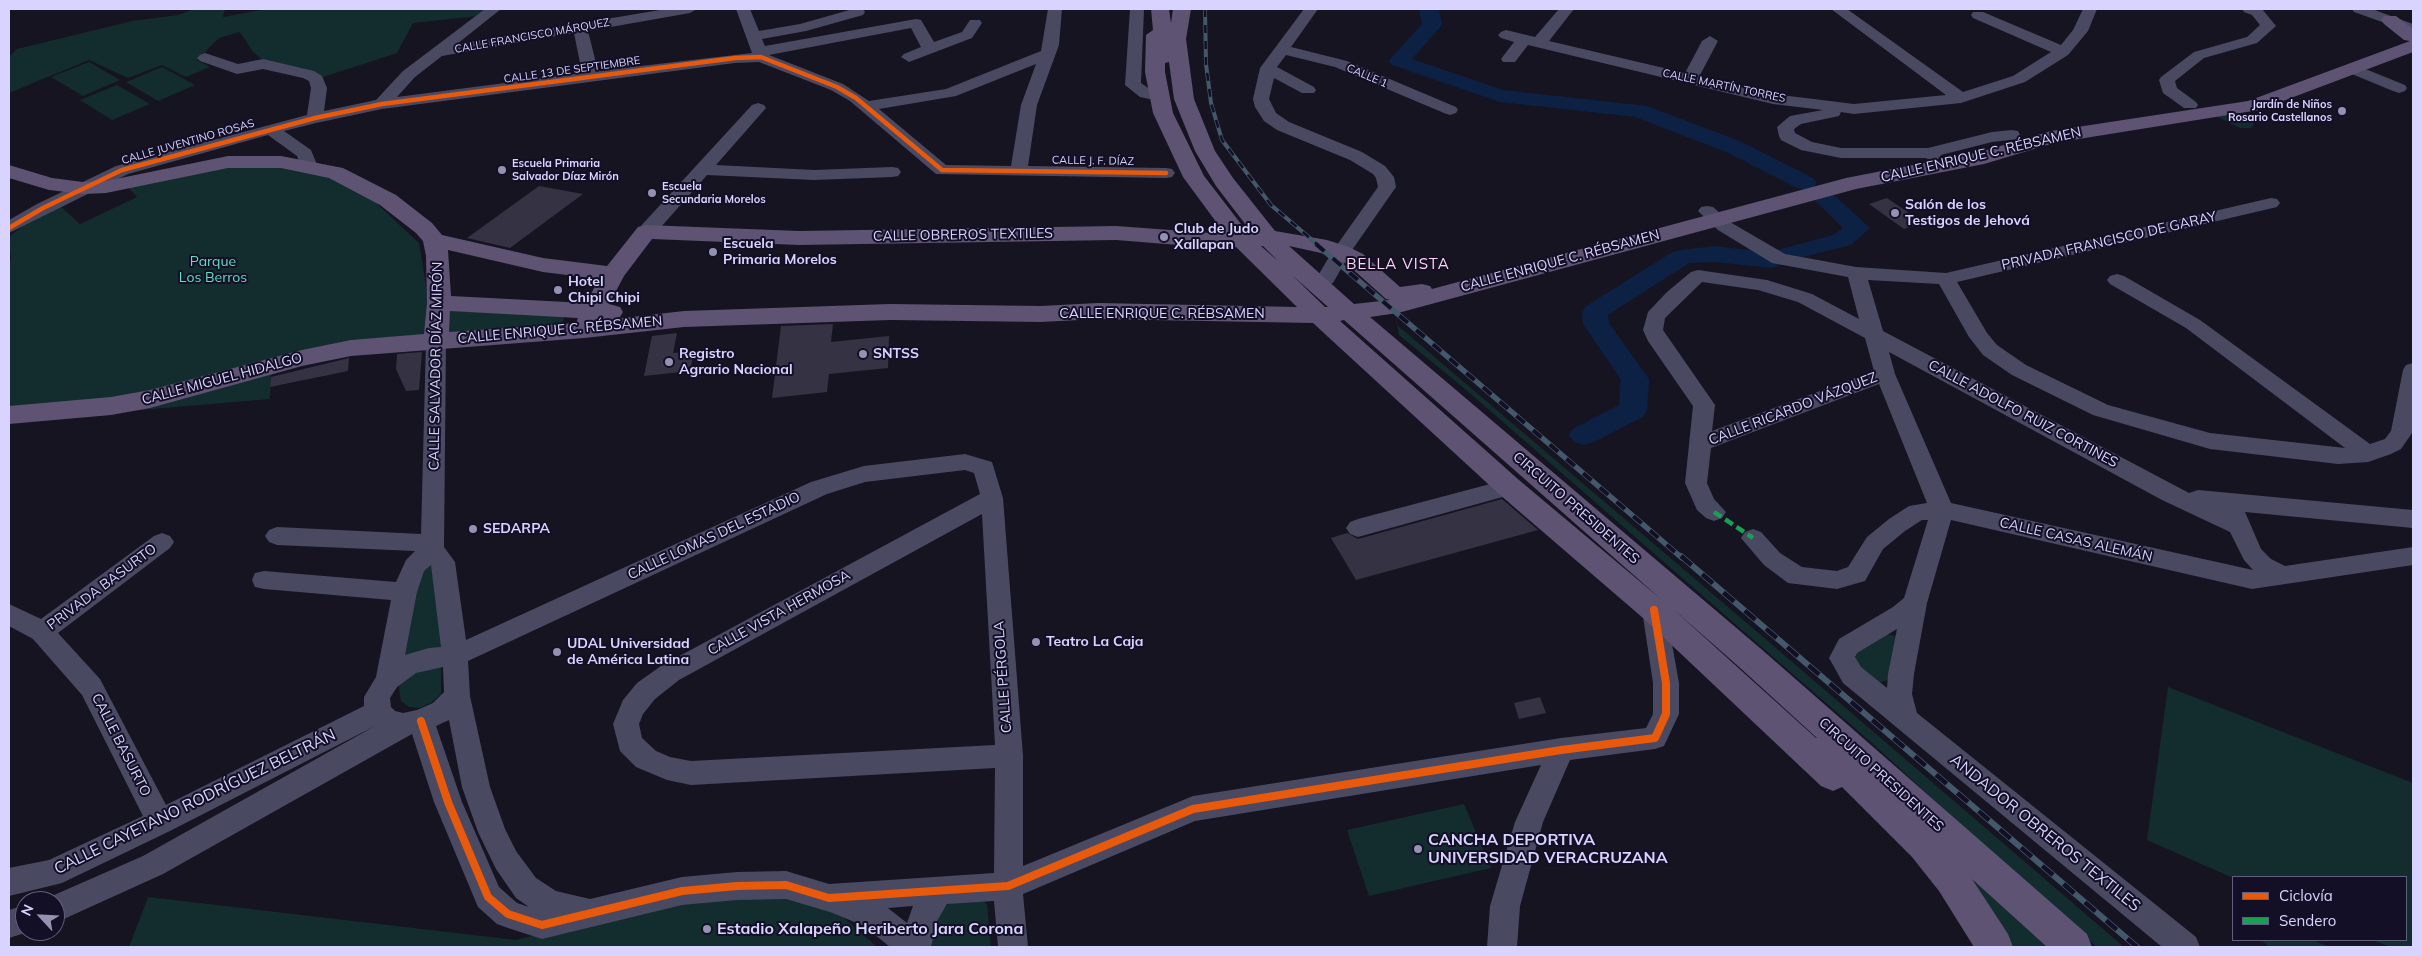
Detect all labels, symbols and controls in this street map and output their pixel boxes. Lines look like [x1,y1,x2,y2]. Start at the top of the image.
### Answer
street label: CALLE FRANCISCO MÁRQUEZ [453,16,611,56]
street label: CALLE 13 DE SEPTIEMBRE [503,54,641,86]
street label: CALLE 1 [1344,61,1390,91]
street label: CALLE MARTÍN TORRES [1661,67,1787,105]
place label: Jardín de Niños Rosario Castellanos [2228,98,2332,124]
marker: Jardín de Niños Rosario Castellanos [2336,105,2348,117]
street label: CALLE JUVENTINO ROSAS [120,117,256,167]
street label: CALLE ENRIQUE C. RÉBSAMEN [1879,124,2083,186]
street label: CALLE J. F. DÍAZ [1052,154,1134,168]
place label: Escuela Primaria Salvador Díaz Mirón [512,157,619,183]
marker: Escuela Primaria Salvador Díaz Mirón [496,164,508,176]
place label: Escuela Secundaria Morelos [662,180,766,206]
marker: Escuela Secundaria Morelos [646,187,658,199]
place label: Salón de los Testigos de Jehová [1905,197,2030,230]
marker: Salón de los Testigos de Jehová [1889,207,1901,219]
street label: PRIVADA FRANCISCO DE GARAY [2000,208,2218,274]
place label: Club de Judo Xallapan [1174,221,1259,253]
street label: CALLE OBREROS TEXTILES [873,225,1053,245]
street label: CALLE ENRIQUE C. RÉBSAMEN [1459,226,1661,296]
marker: Club de Judo Xallapan [1158,231,1170,243]
place label: Escuela Primaria Morelos [723,236,837,268]
marker: Escuela Primaria Morelos [707,246,719,258]
park label: Parque Los Berros [179,254,247,286]
district label: BELLA VISTA [1345,255,1451,273]
street label: CALLE SALVADOR DÍAZ MIRÓN [426,262,446,470]
place label: Hotel Chipi Chipi [568,274,640,306]
marker: Hotel Chipi Chipi [552,284,564,296]
street label: CALLE ENRIQUE C. RÉBSAMEN [1059,306,1265,322]
street label: CALLE ENRIQUE C. RÉBSAMEN [457,313,663,347]
place label: Registro Agrario Nacional [679,346,793,378]
place label: SNTSS [873,346,919,362]
marker: SNTSS [857,348,869,360]
street label: CALLE MIGUEL HIDALGO [140,349,304,409]
marker: Registro Agrario Nacional [663,356,675,368]
street label: CALLE ADOLFO RUIZ CORTINES [1925,357,2121,471]
street label: CALLE RICARDO VÁZQUEZ [1706,369,1880,449]
street label: CIRCUITO PRESIDENTES [1509,448,1643,568]
street label: CALLE LOMAS DEL ESTADIO [625,489,803,583]
street label: CALLE CASAS ALEMÁN [1998,514,2154,566]
place label: SEDARPA [483,521,550,537]
marker: SEDARPA [467,523,479,535]
street label: PRIVADA BASURTO [44,540,160,634]
street label: CALLE VISTA HERMOSA [705,567,853,659]
street label: CALLE PÉRGOLA [991,620,1015,734]
place label: Teatro La Caja [1046,634,1143,650]
place label: UDAL Universidad de América Latina [567,636,690,669]
marker: Teatro La Caja [1030,636,1042,648]
marker: UDAL Universidad de América Latina [551,646,563,658]
street label: CALLE BASURTO [88,691,154,799]
street label: CIRCUITO PRESIDENTES [1815,714,1947,836]
street label: CALLE CAYETANO RODRÍGUEZ BELTRÁN [51,725,339,879]
street label: ANDADOR OBREROS TEXTILES [1946,750,2144,916]
place label: CANCHA DEPORTIVA UNIVERSIDAD VERACRUZANA [1428,830,1668,868]
marker: CANCHA DEPORTIVA UNIVERSIDAD VERACRUZANA [1412,843,1424,855]
legend [2232,876,2407,941]
text: Ciclovía [2279,886,2333,905]
north arrow [15,891,65,941]
text: N [17,901,38,919]
text: Sendero [2279,911,2336,930]
place label: Estadio Xalapeño Heriberto Jara Corona [717,919,1023,939]
marker: Estadio Xalapeño Heriberto Jara Corona [701,923,713,935]

